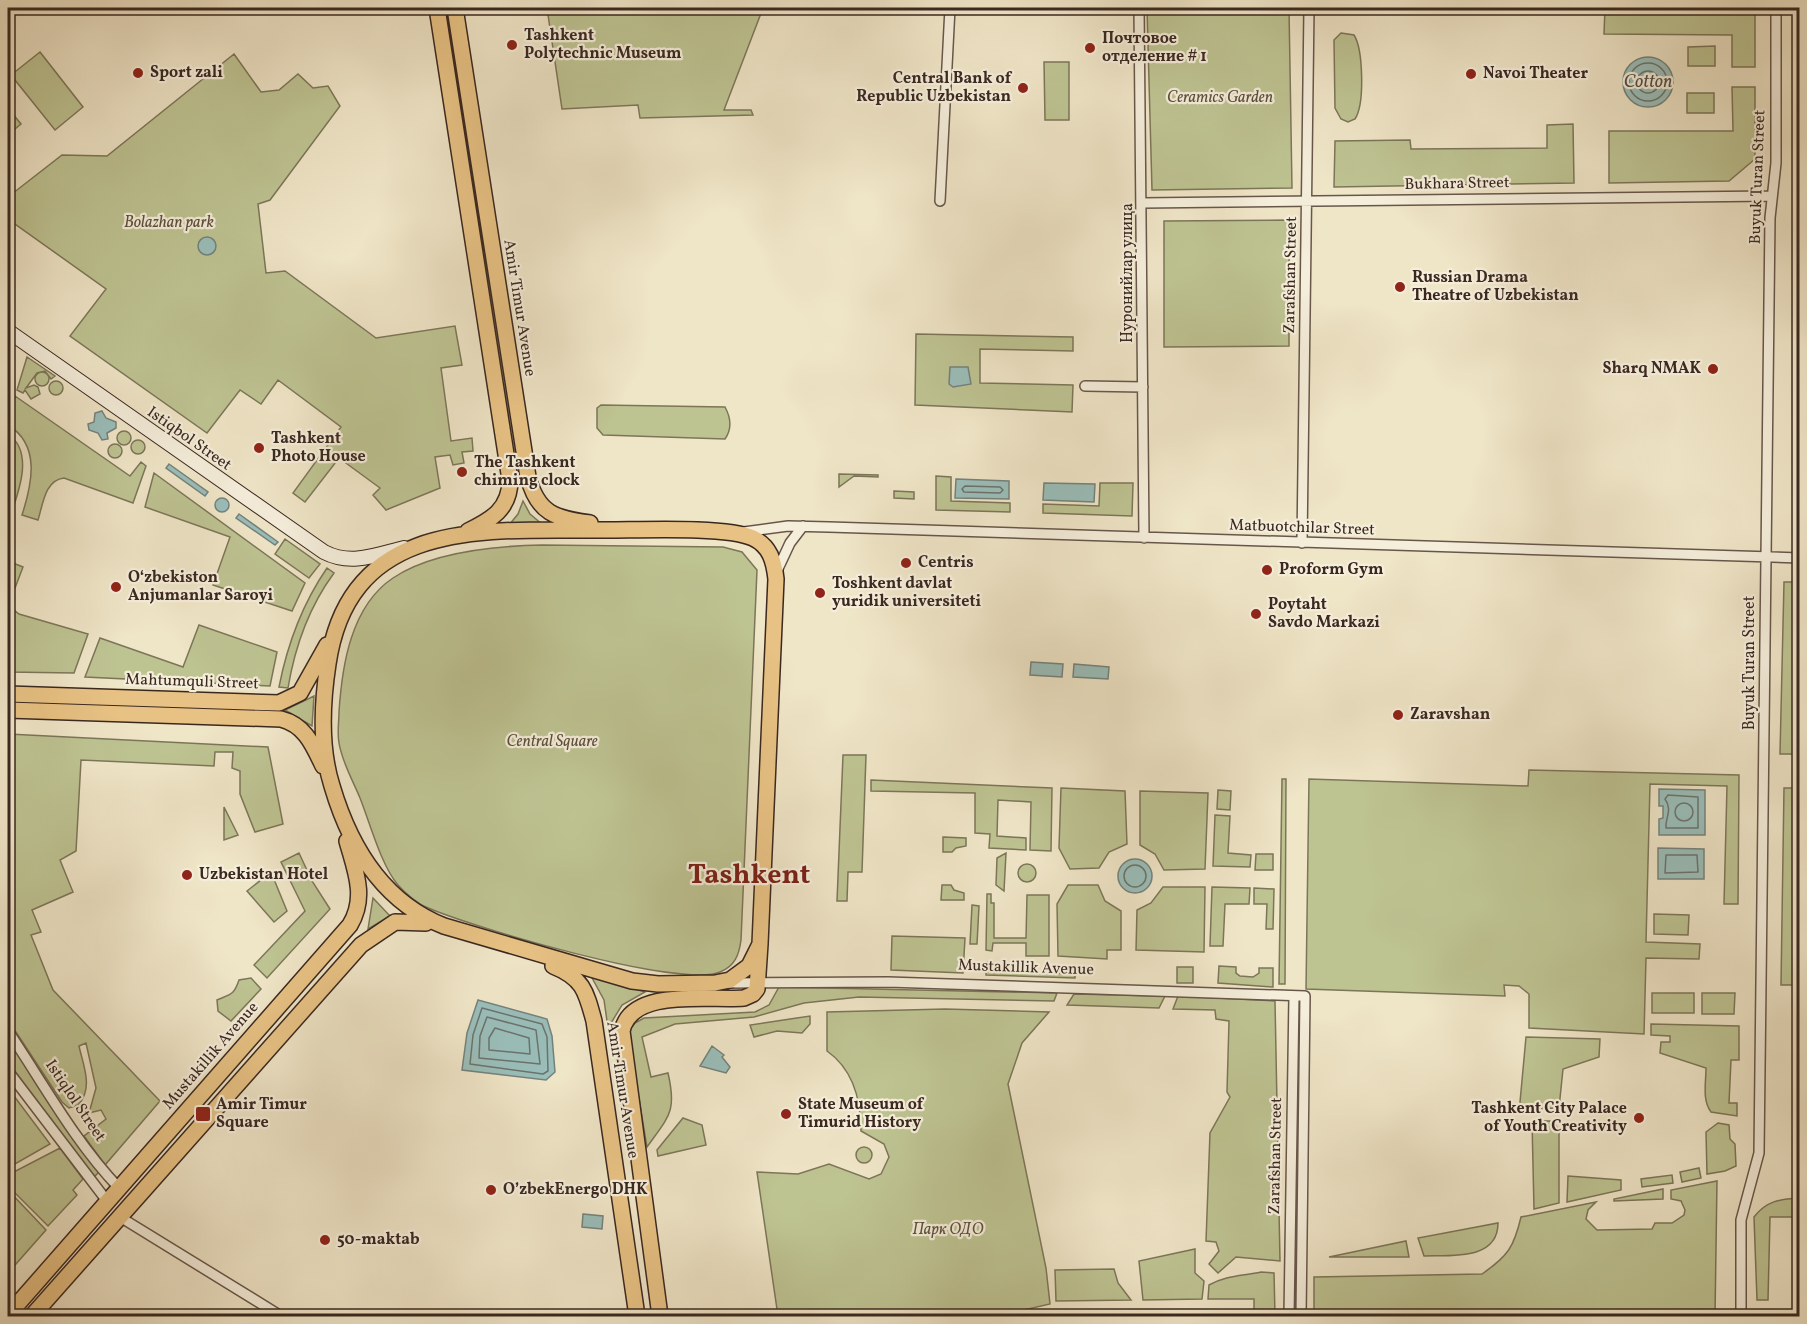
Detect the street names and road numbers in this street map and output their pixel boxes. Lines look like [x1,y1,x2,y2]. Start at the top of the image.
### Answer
street label: Buyuk Turan Street [1745,109,1771,245]
street label: Bukhara Street [1404,172,1510,196]
street label: Нуронийлар улица [1117,203,1139,343]
street label: Zarafshan Street [1279,216,1303,334]
street label: Amir Timur Avenue [497,238,541,378]
street label: Istiqbol Street [142,402,236,477]
street label: Matbuotchilar Street [1229,514,1376,542]
street label: Buyuk Turan Street [1739,595,1761,730]
street label: Mahtumquli Street [125,669,260,695]
street label: Mustakillik Avenue [958,955,1094,981]
street label: Mustakillik Avenue [158,997,264,1115]
street label: Amir Timur Avenue [600,1020,644,1160]
street label: Istiqlol Street [39,1056,111,1147]
street label: Zarafshan Street [1264,1097,1288,1215]

